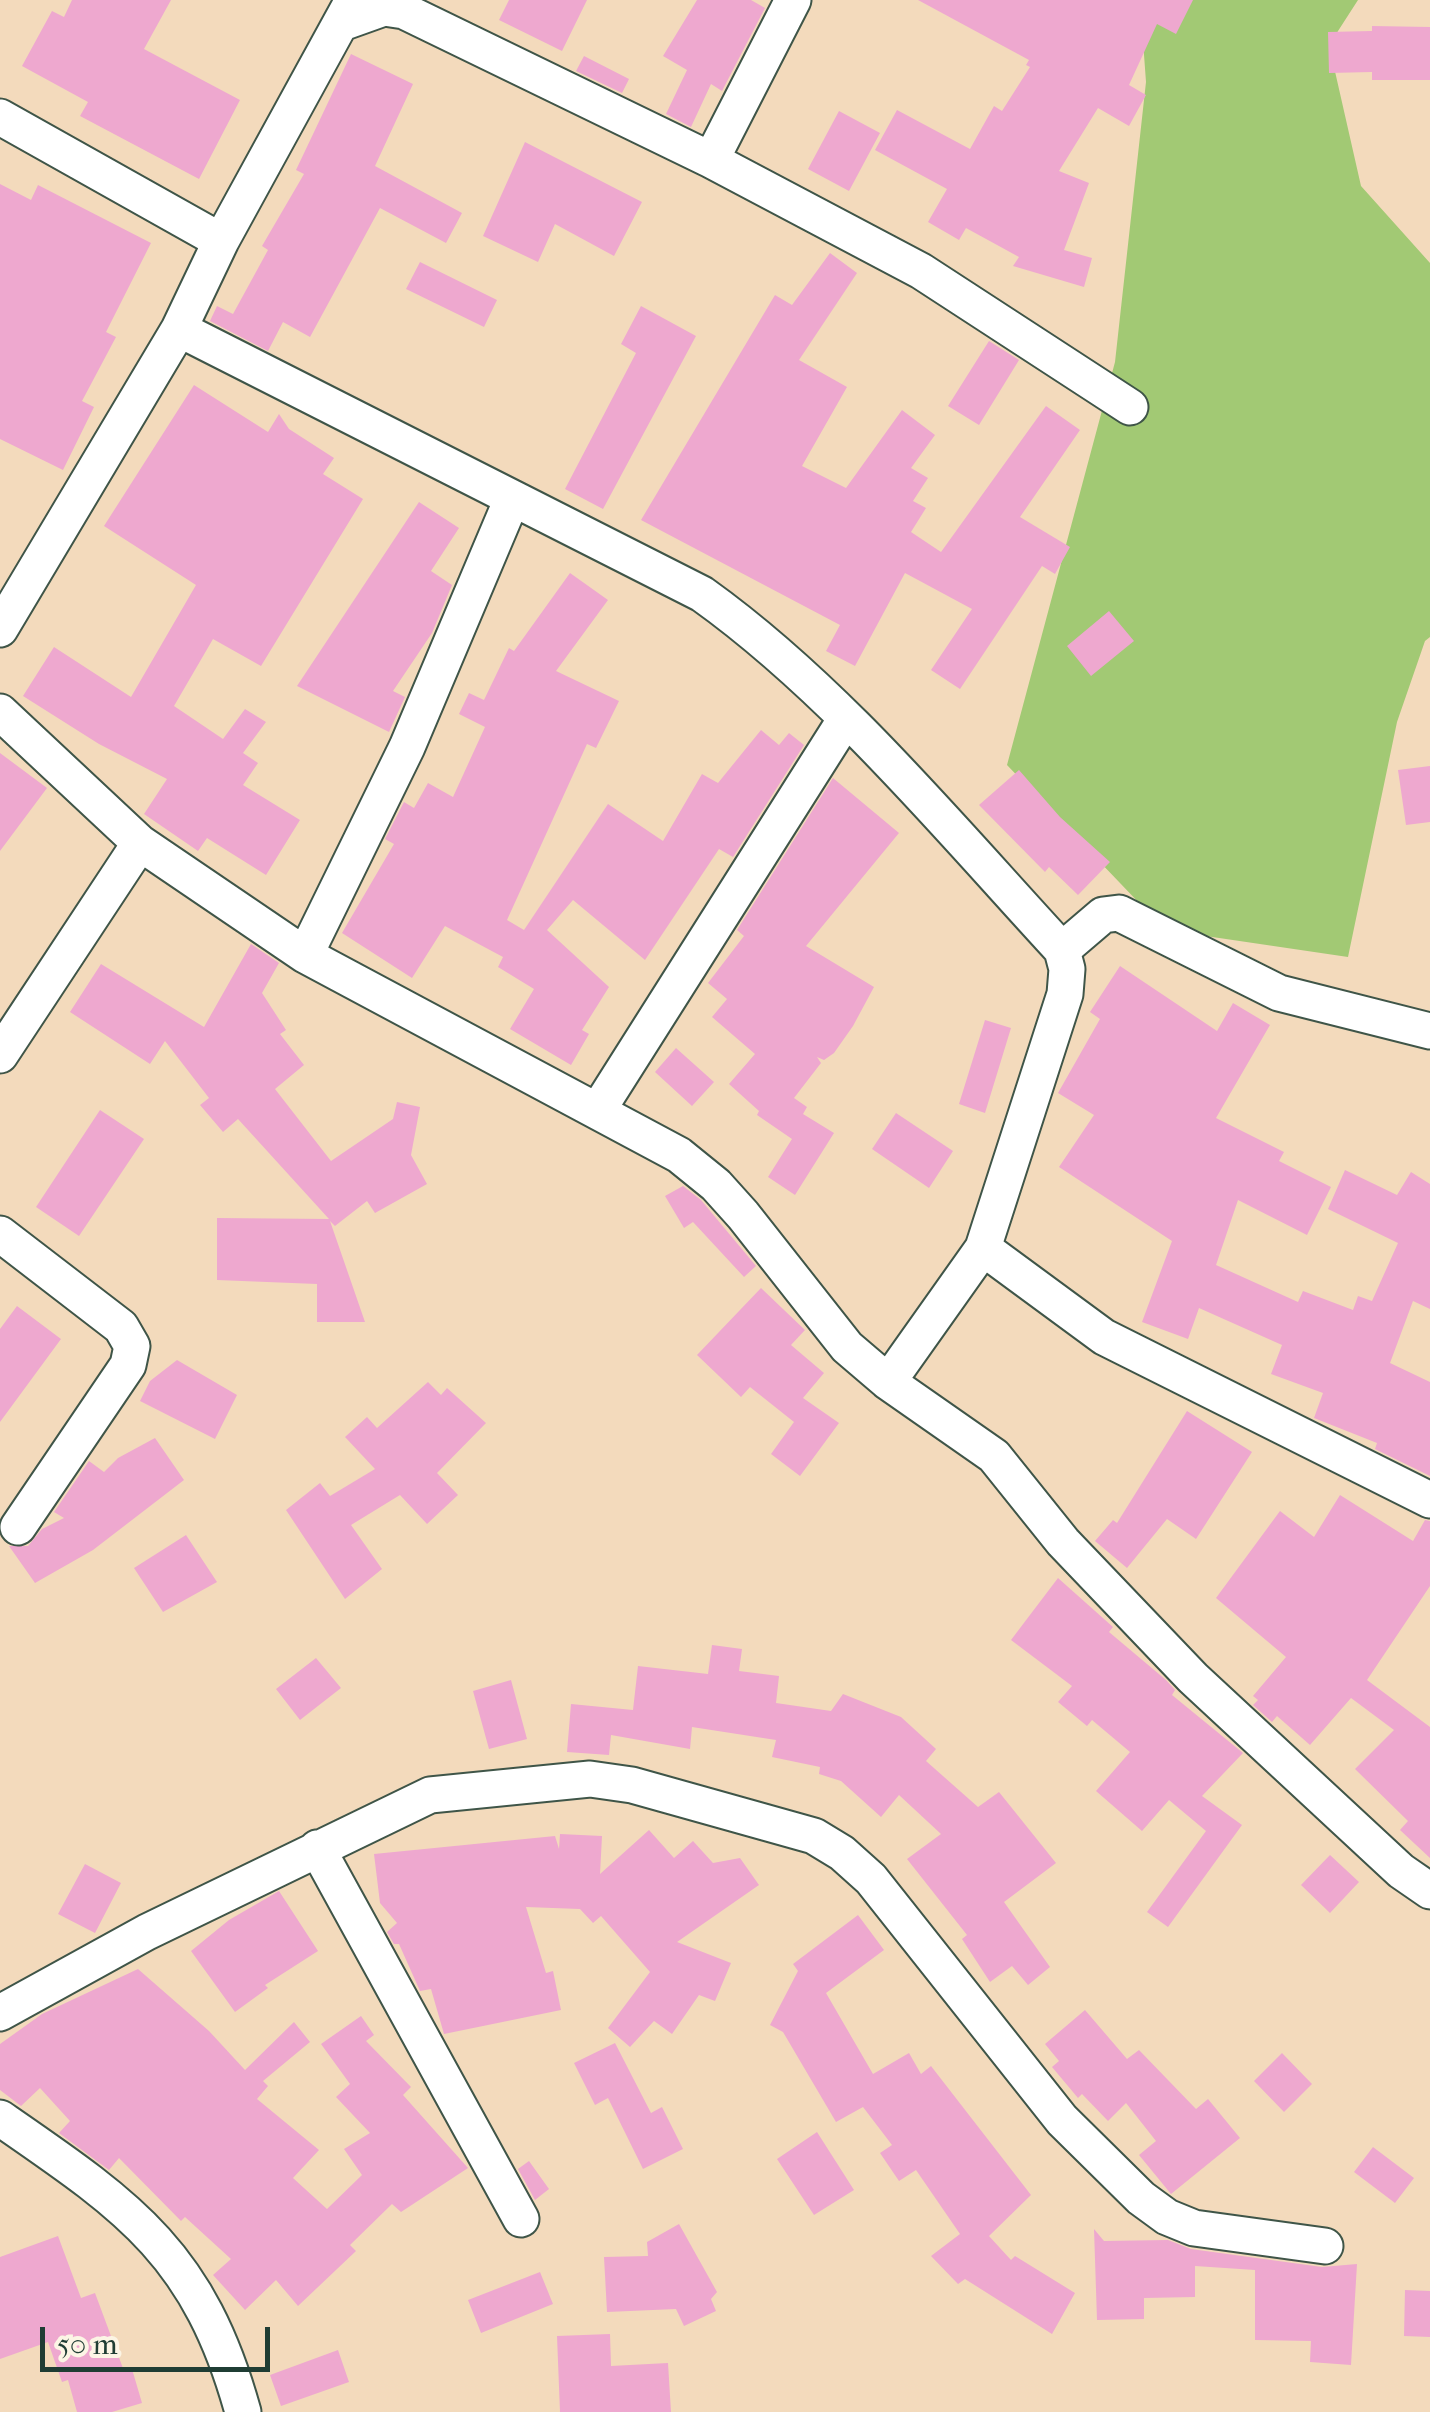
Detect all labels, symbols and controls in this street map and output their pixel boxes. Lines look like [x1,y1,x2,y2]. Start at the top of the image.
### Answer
scale bar [45,2307,275,2369]
text: 50 m [57,2327,118,2362]

